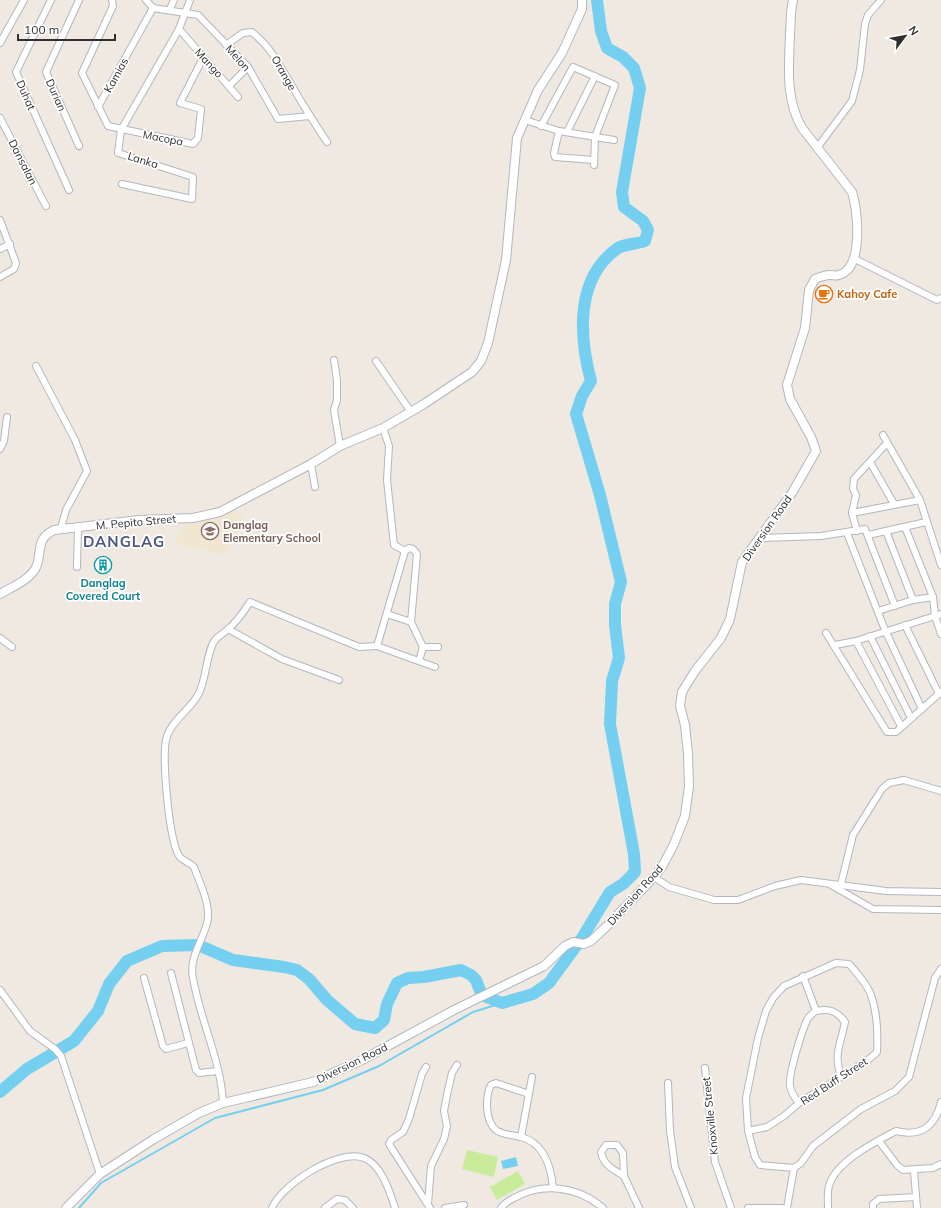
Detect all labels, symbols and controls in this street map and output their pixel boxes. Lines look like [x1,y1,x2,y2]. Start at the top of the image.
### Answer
scale bar [18,16,115,42]
north arrow [885,16,925,56]
text: 100 m [24,22,59,37]
text: N [905,23,922,38]
street label: Melon [222,42,254,74]
street label: Mango [192,45,226,81]
street label: Orange [268,53,300,93]
street label: Kamias [101,55,131,95]
street label: Durian [43,77,69,113]
street label: Duhat [13,78,39,112]
street label: Macopa [142,127,184,149]
street label: Dansalan [6,137,40,187]
street label: Lanka [126,149,160,171]
cafe icon: Kahoy Cafe [814,284,834,304]
place label: Kahoy Cafe [837,287,897,301]
street label: Diversion Road [739,492,795,564]
street label: M. Pepito Street [95,512,177,532]
place label: Danglag Elementary School [223,518,321,545]
school or university icon: Danglag Elementary School [200,521,220,541]
district label: DANGLAG [83,532,165,551]
building icon: Danglag Covered Court [93,555,113,575]
place label: Danglag Covered Court [66,576,140,603]
street label: Diversion Road [604,862,666,928]
street label: Diversion Road [314,1040,390,1086]
street label: Red Buff Street [798,1054,870,1108]
street label: Knoxville Street [699,1076,721,1156]

